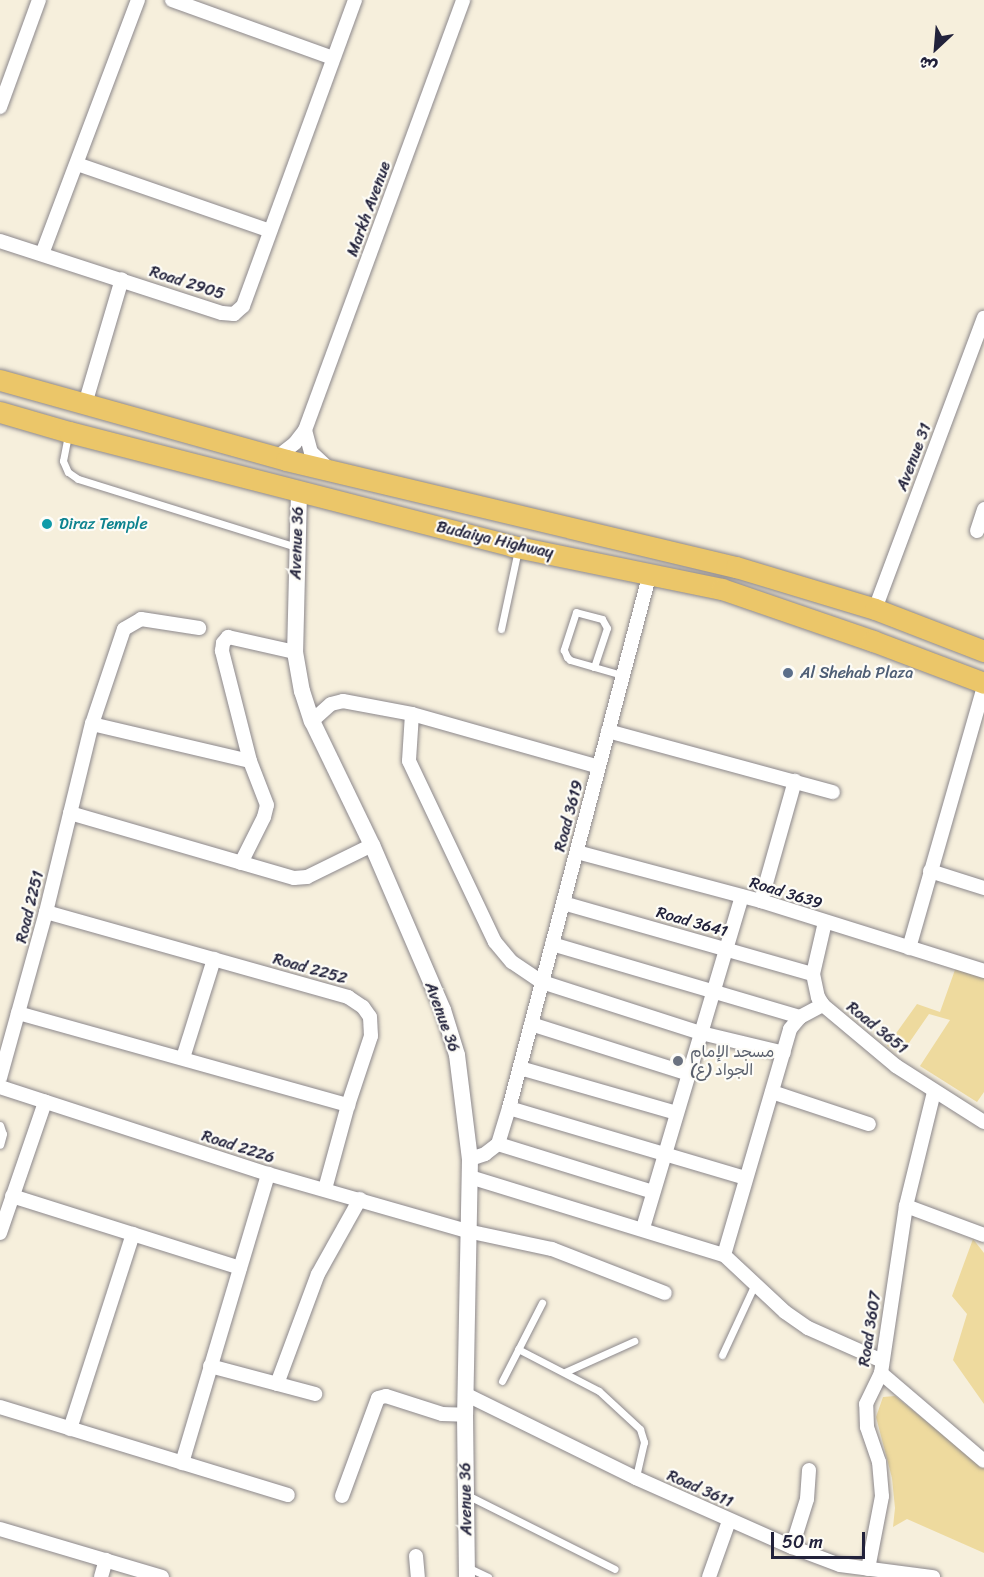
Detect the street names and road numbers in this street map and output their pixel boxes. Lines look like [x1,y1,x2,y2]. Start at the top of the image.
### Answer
street label: Markh Avenue [343,159,395,259]
street label: Road 2905 [147,262,227,304]
street label: Avenue 31 [892,420,936,494]
street label: Avenue 36 [286,506,308,580]
street label: Budaiya Highway [435,517,555,563]
street label: Road 3619 [550,778,588,854]
street label: Road 2251 [12,869,48,945]
street label: Road 3639 [747,873,825,913]
street label: Road 3641 [654,903,730,941]
street label: Road 2252 [271,949,349,989]
street label: Avenue 36 [420,979,464,1055]
street label: Road 3651 [843,998,911,1058]
street label: Road 2226 [199,1126,277,1168]
street label: Road 3607 [855,1290,885,1368]
street label: Avenue 36 [456,1462,476,1536]
street label: Road 3611 [664,1466,736,1512]

